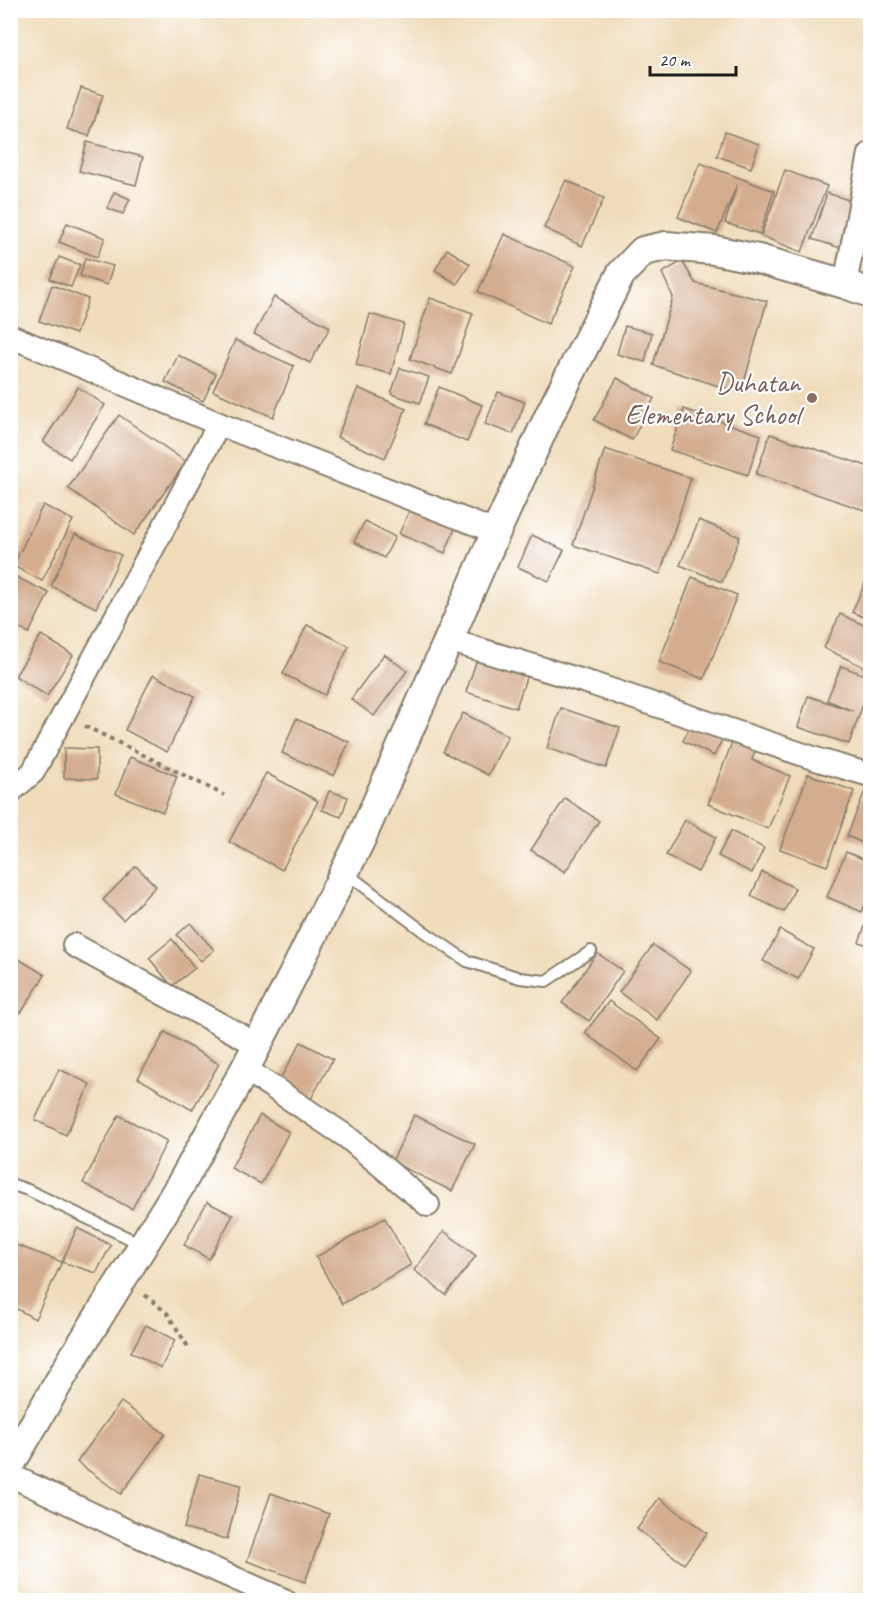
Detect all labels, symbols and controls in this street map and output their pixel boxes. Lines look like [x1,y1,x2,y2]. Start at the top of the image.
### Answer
scale bar [650,39,736,77]
text: 20 m [659,49,692,71]
place label: Duhatan Elementary School [625,365,805,432]
marker: Duhatan Elementary School [805,391,819,405]

